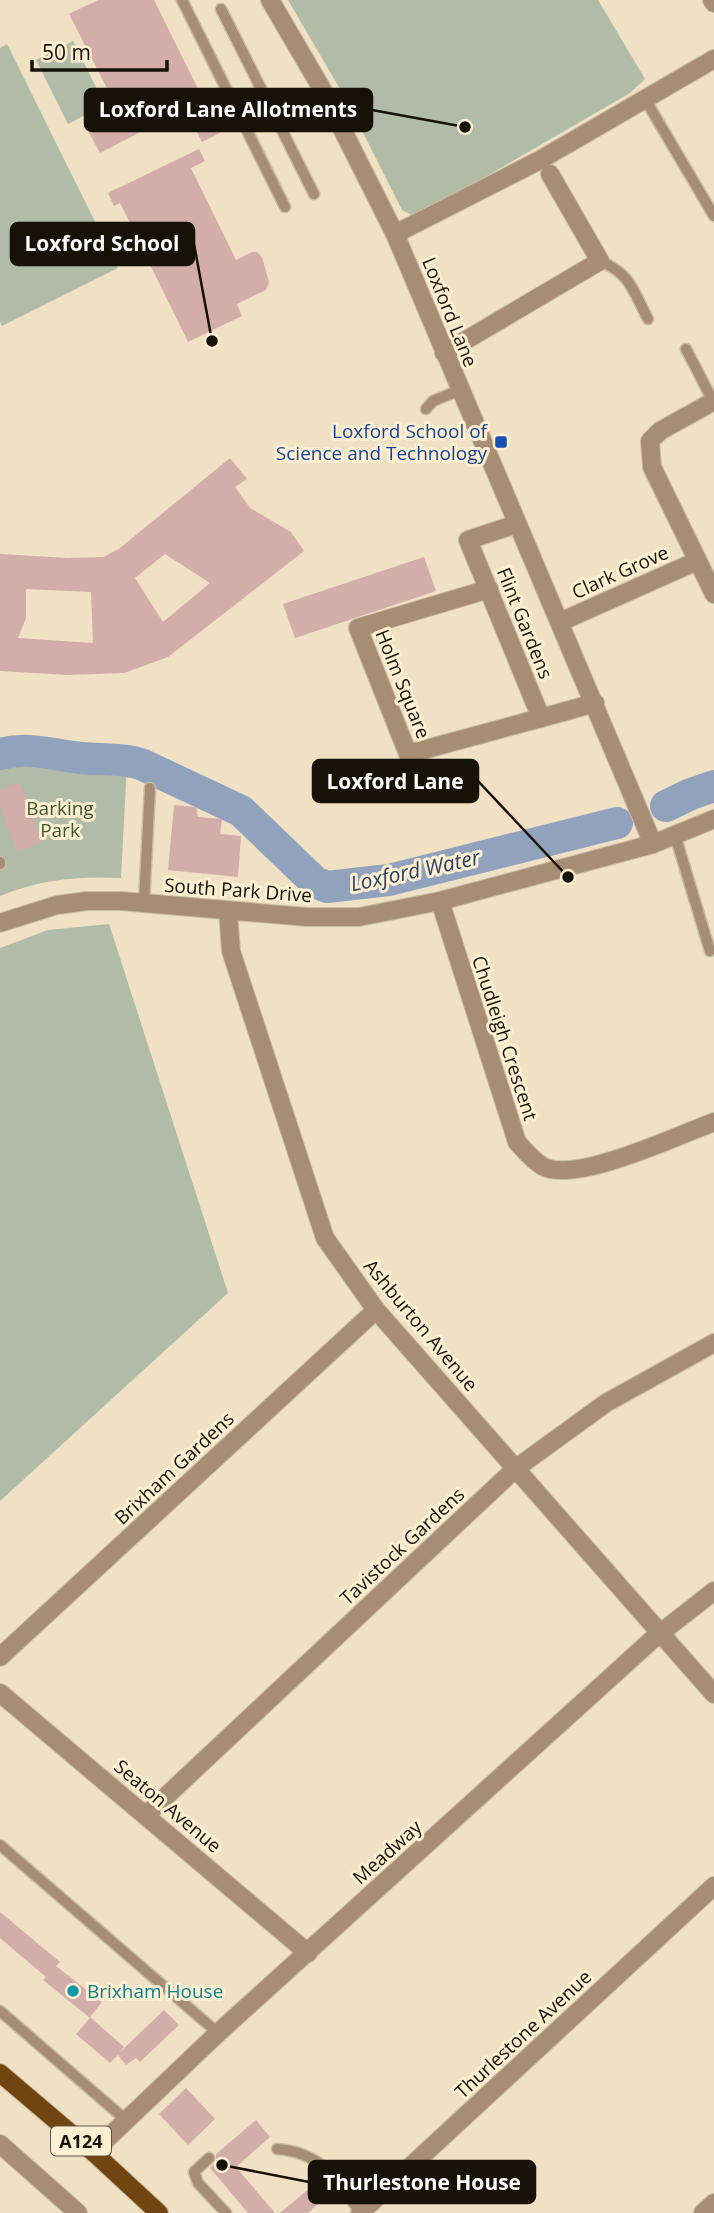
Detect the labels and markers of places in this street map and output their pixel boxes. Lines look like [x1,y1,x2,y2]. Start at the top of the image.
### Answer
callout: Loxford Lane Allotments [85,89,372,131]
callout: Loxford School [11,223,194,265]
place label: Loxford School of Science and Technology [276,418,489,466]
marker: Loxford School of Science and Technology [493,434,509,450]
callout: Loxford Lane [313,760,478,802]
place label: Brixham House [87,1978,223,2004]
marker: Brixham House [65,1983,81,1999]
callout: Thurlestone House [309,2161,535,2203]

